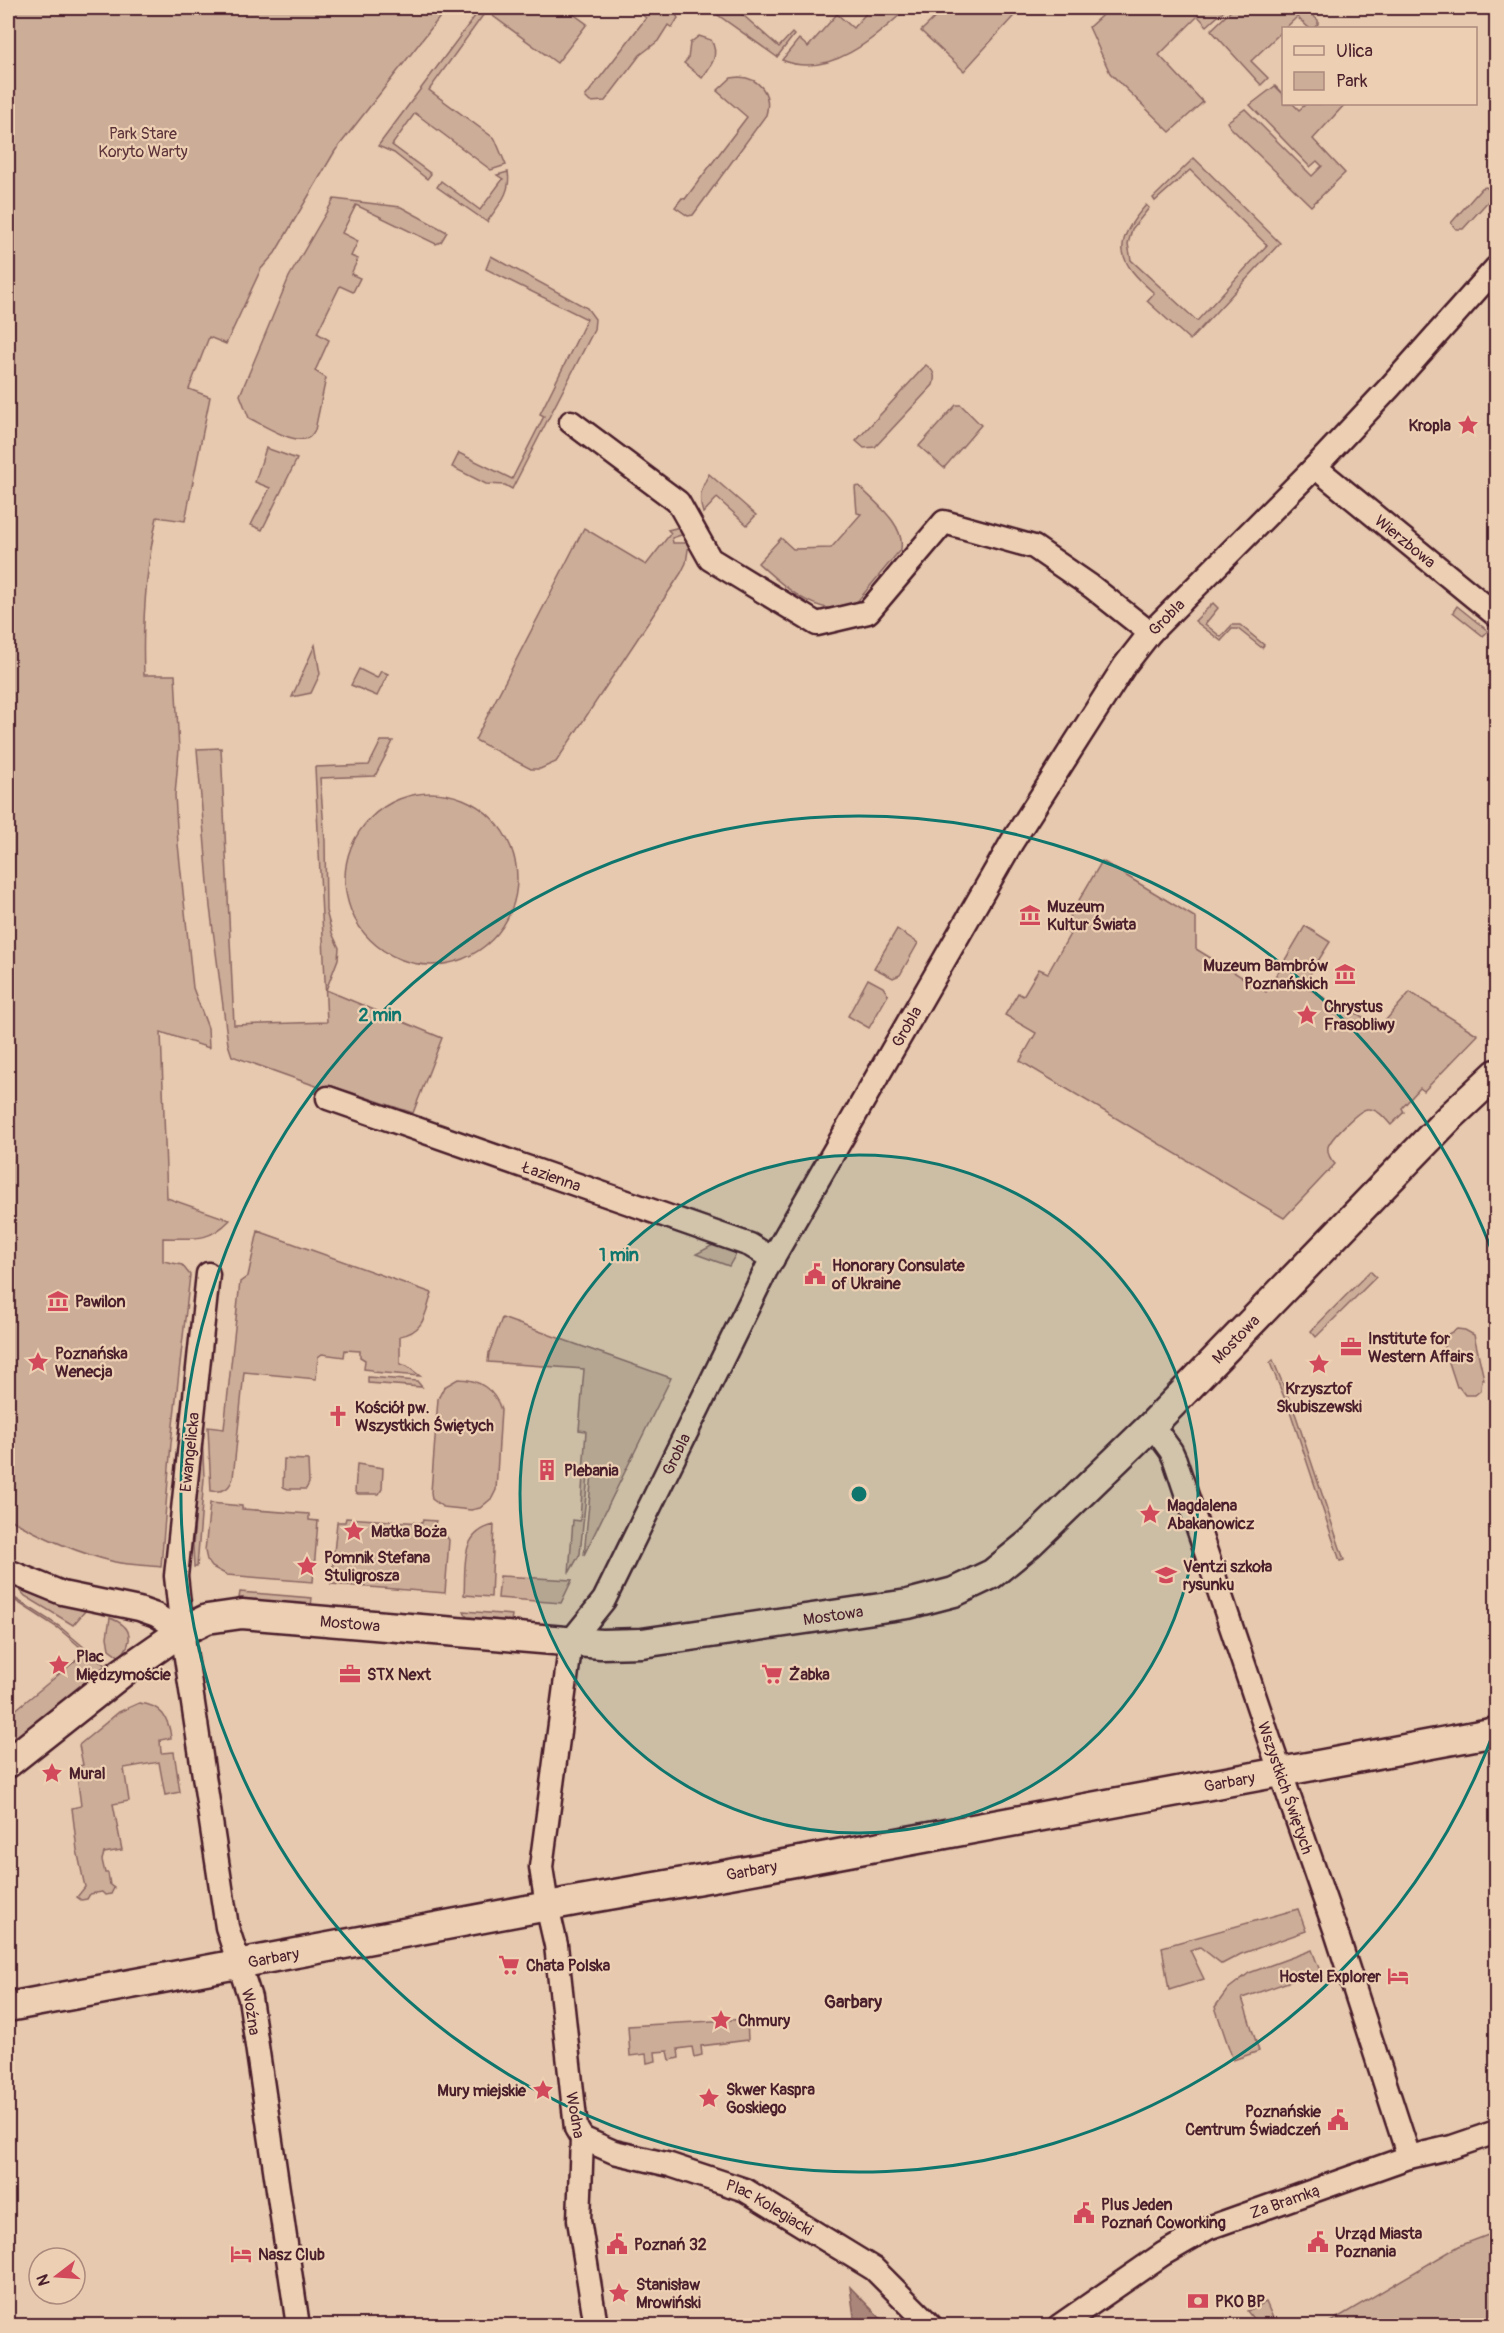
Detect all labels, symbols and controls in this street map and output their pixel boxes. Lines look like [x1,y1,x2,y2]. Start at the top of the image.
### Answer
legend [1282,27,1477,105]
text: Ulica [1336,40,1373,63]
text: Park [1336,70,1368,93]
park label: Park Stare Koryto Warty [98,124,188,162]
place icon: Kropla [1456,413,1480,437]
place label: Kropla [1408,416,1452,436]
street label: Wierzbowa [1370,511,1440,573]
street label: Grobla [1144,595,1189,640]
place label: Muzeum Kultur Świata [1047,897,1137,935]
museum icon: Muzeum Kultur Świata [1018,903,1042,927]
place label: Muzeum Bambrów Poznańskich [1203,956,1328,994]
museum icon: Muzeum Bambrów Poznańskich [1333,962,1357,986]
place label: Chrystus Frasobliwy [1324,997,1395,1035]
street label: Grobla [887,1003,927,1051]
place icon: Chrystus Frasobliwy [1295,1003,1319,1027]
text: 2 min [358,1004,402,1027]
street label: Łazienna [518,1157,584,1196]
text: 1 min [599,1244,639,1267]
place label: Honorary Consulate of Ukraine [831,1256,966,1294]
public building icon: Honorary Consulate of Ukraine [803,1262,827,1286]
museum icon: Pawilon [46,1289,70,1313]
place label: Pawilon [75,1292,126,1312]
street label: Mostowa [1208,1311,1264,1368]
place label: Institute for Western Affairs [1368,1329,1474,1367]
office icon: Institute for Western Affairs [1339,1335,1363,1359]
place label: Poznańska Wenecja [55,1344,128,1382]
place icon: Poznańska Wenecja [26,1350,50,1374]
place icon: Krzysztof Skubiszewski [1307,1352,1331,1376]
place label: Krzysztof Skubiszewski [1276,1379,1362,1417]
place label: Kościół pw. Wszystkich Świętych [355,1398,494,1436]
church icon: Kościół pw. Wszystkich Świętych [326,1404,350,1428]
street label: Ewangelicka [176,1411,204,1493]
street label: Grobla [658,1430,695,1478]
building icon: Plebania [535,1458,559,1482]
place label: Plebania [564,1461,619,1481]
centre of rings [849,1484,869,1504]
place label: Magdalena Abakanowicz [1167,1496,1255,1534]
place icon: Magdalena Abakanowicz [1138,1502,1162,1526]
place icon: Matka Boża [342,1519,366,1543]
place label: Matka Boża [371,1522,447,1542]
place label: Pomnik Stefana Stuligrosza [324,1548,431,1586]
place icon: Pomnik Stefana Stuligrosza [295,1554,319,1578]
place label: Ventzi szkoła rysunku [1183,1557,1273,1595]
school or university icon: Ventzi szkoła rysunku [1154,1563,1178,1587]
street label: Mostowa [802,1602,865,1630]
street label: Mostowa [319,1612,381,1637]
place label: Plac Międzymoście [76,1647,172,1685]
place icon: Plac Międzymoście [47,1653,71,1677]
office icon: STX Next [338,1662,362,1686]
supermarket icon: Żabka [760,1662,784,1686]
place label: STX Next [367,1665,431,1685]
place label: Żabka [789,1665,830,1685]
street label: Wszystkich Świętych [1253,1719,1317,1857]
place icon: Mural [40,1761,64,1785]
place label: Mural [69,1764,106,1784]
street label: Garbary [1202,1768,1257,1797]
street label: Garbary [724,1856,779,1886]
street label: Garbary [246,1944,301,1973]
supermarket icon: Chata Polska [497,1953,521,1977]
place label: Chata Polska [526,1956,611,1976]
hotel icon: Hostel Explorer [1386,1964,1410,1988]
place label: Hostel Explorer [1279,1967,1381,1987]
street label: Woźna [237,1986,264,2037]
district label: Garbary [824,1991,882,2014]
place icon: Chmury [709,2008,733,2032]
place label: Chmury [738,2011,790,2031]
place icon: Mury miejskie [531,2078,555,2102]
place label: Skwer Kaspra Goskiego [726,2080,815,2118]
place label: Mury miejskie [437,2081,527,2101]
place icon: Skwer Kaspra Goskiego [697,2086,721,2110]
street label: Wodna [561,2090,589,2140]
place label: Poznańskie Centrum Świadczeń [1185,2102,1322,2140]
public building icon: Poznańskie Centrum Świadczeń [1326,2108,1350,2132]
street label: Plac Kolegiacki [723,2175,817,2240]
street label: Za Bramką [1247,2180,1323,2223]
place label: Plus Jeden Poznań Coworking [1101,2195,1226,2233]
public building icon: Plus Jeden Poznań Coworking [1072,2201,1096,2225]
place label: Urząd Miasta Poznania [1335,2224,1423,2262]
public building icon: Urząd Miasta Poznania [1306,2230,1330,2254]
public building icon: Poznań 32 [605,2232,629,2256]
place label: Poznań 32 [634,2235,707,2255]
hotel icon: Nasz Club [229,2242,253,2266]
place label: Nasz Club [258,2245,325,2265]
north arrow [27,2246,87,2306]
text: N [32,2272,55,2288]
place label: Stanisław Mrowiński [636,2275,701,2313]
place icon: Stanisław Mrowiński [607,2281,631,2305]
bank icon: PKO BP [1186,2289,1210,2313]
place label: PKO BP [1215,2292,1265,2312]

